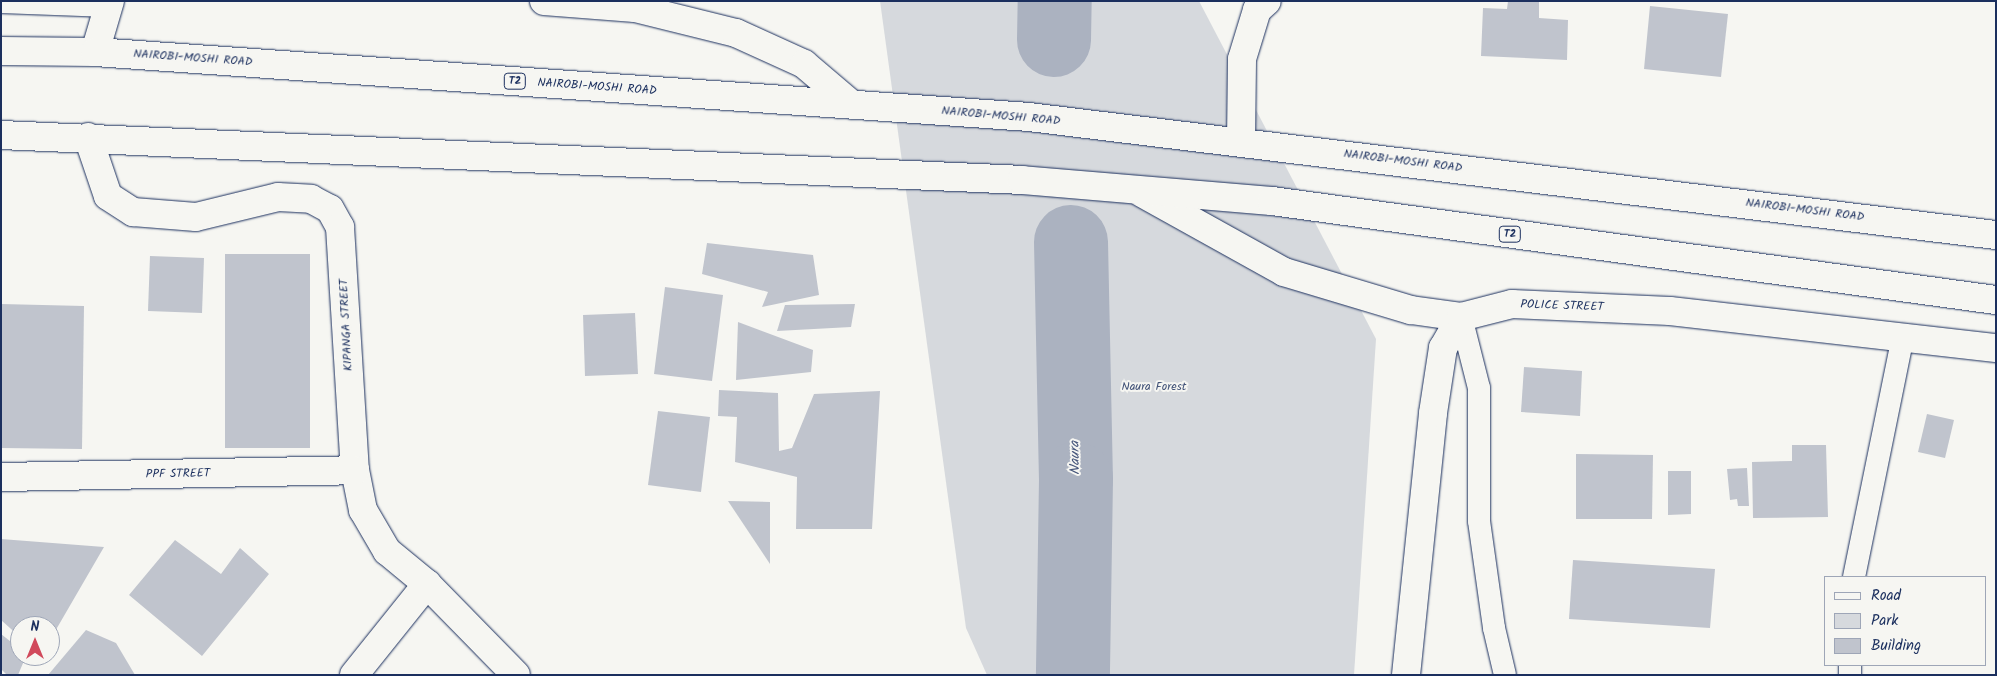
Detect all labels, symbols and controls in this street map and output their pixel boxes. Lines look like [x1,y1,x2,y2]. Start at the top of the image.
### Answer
street label: NAIROBI-MOSHI ROAD [133,47,253,69]
road number: T2 [504,72,526,90]
street label: NAIROBI-MOSHI ROAD [537,76,657,98]
street label: NAIROBI-MOSHI ROAD [941,104,1061,128]
street label: NAIROBI-MOSHI ROAD [1343,147,1463,175]
street label: NAIROBI-MOSHI ROAD [1745,196,1865,224]
road number: T2 [1499,225,1521,242]
street label: KIPANGA STREET [336,278,356,372]
street label: POLICE STREET [1520,297,1604,315]
park label: Naura Forest [1122,380,1186,394]
water label: Naura [1066,441,1084,475]
street label: PPF STREET [146,466,210,482]
legend [1824,576,1987,666]
text: Road [1871,584,1901,608]
text: Park [1871,609,1898,633]
north arrow [10,616,60,666]
text: N [31,616,39,638]
text: Building [1871,634,1921,658]

